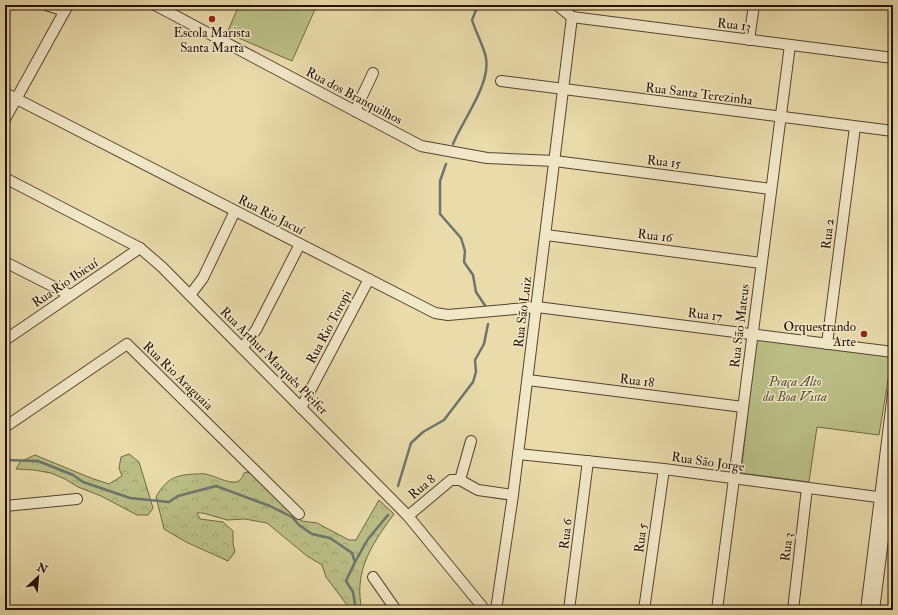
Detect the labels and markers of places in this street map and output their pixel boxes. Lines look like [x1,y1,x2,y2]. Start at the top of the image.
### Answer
marker: Escola Marista Santa Marta [207,14,217,24]
place label: Escola Marista Santa Marta [174,25,251,56]
place label: Orquestrando Arte [783,319,857,350]
marker: Orquestrando Arte [859,329,869,339]

